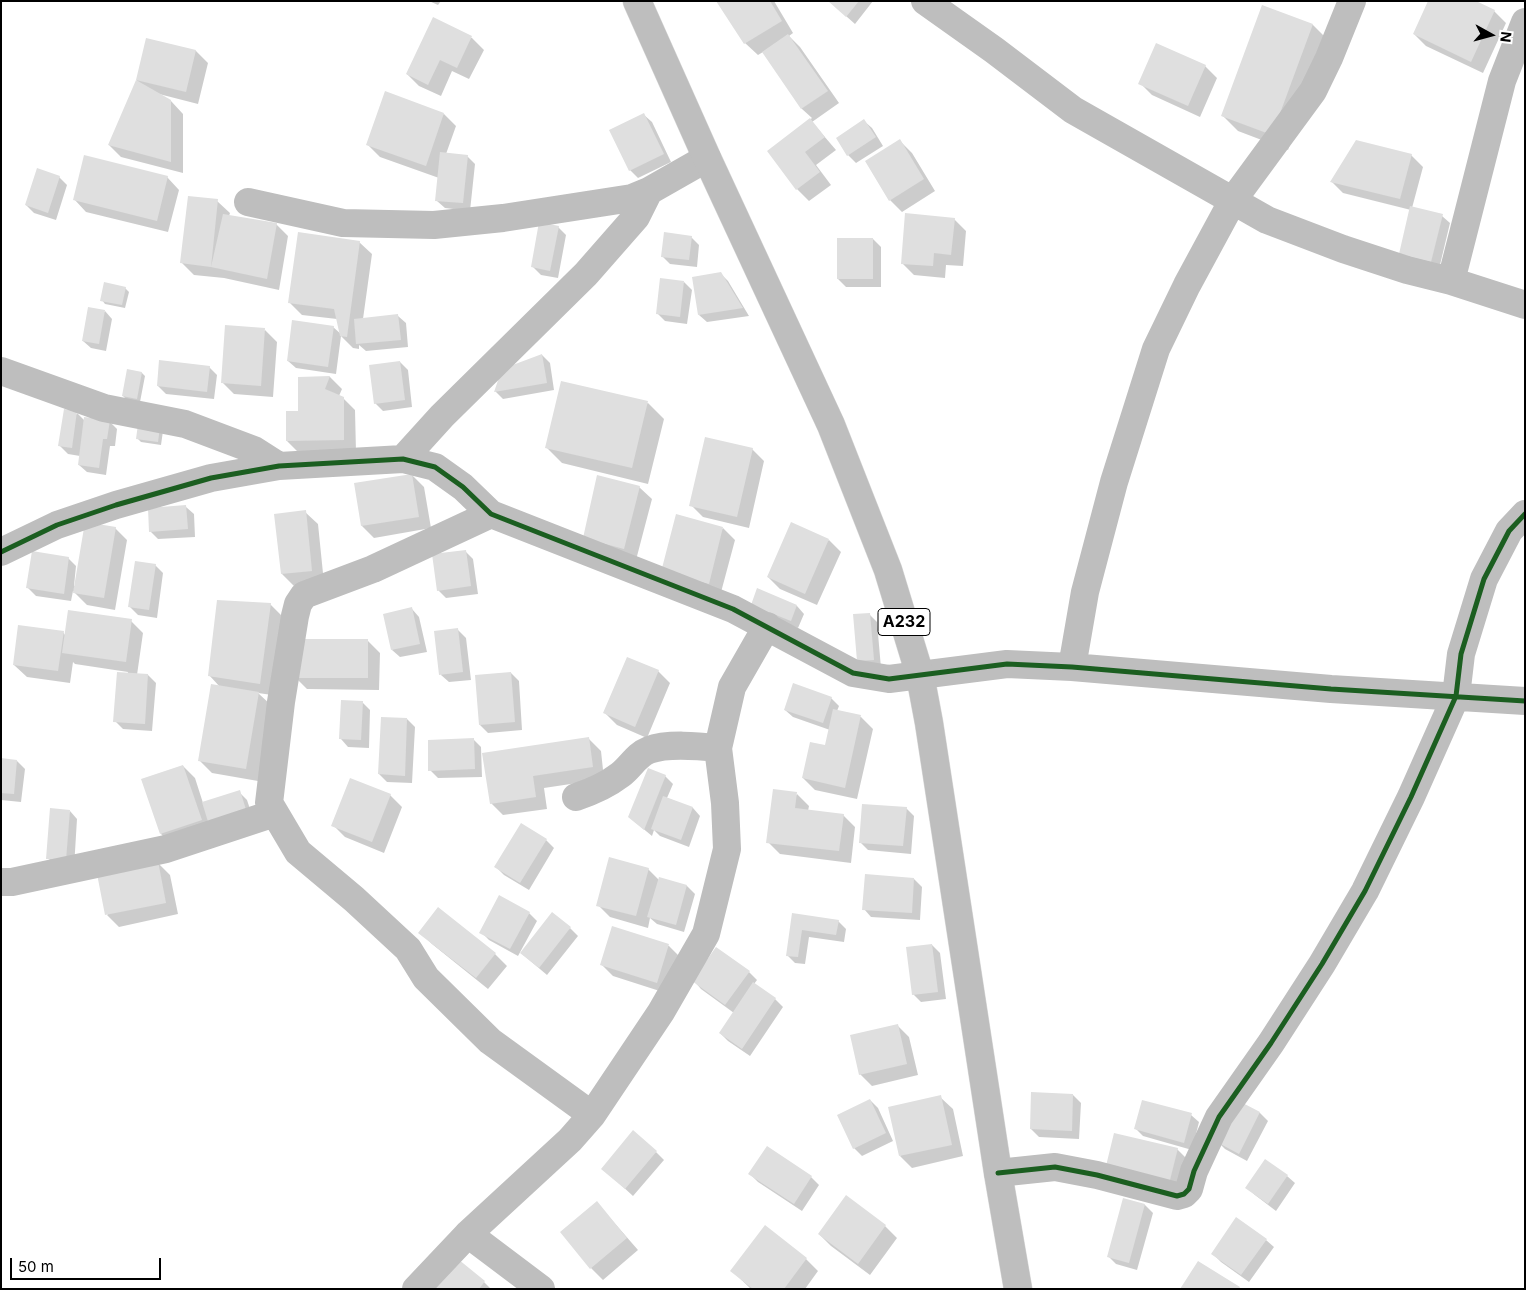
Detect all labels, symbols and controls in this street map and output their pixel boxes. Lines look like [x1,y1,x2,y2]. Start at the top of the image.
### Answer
north arrow [1466,10,1516,60]
text: N [1497,31,1515,43]
road number: A232 [878,608,930,636]
scale bar [12,1248,164,1280]
text: 50 m [18,1257,54,1276]

